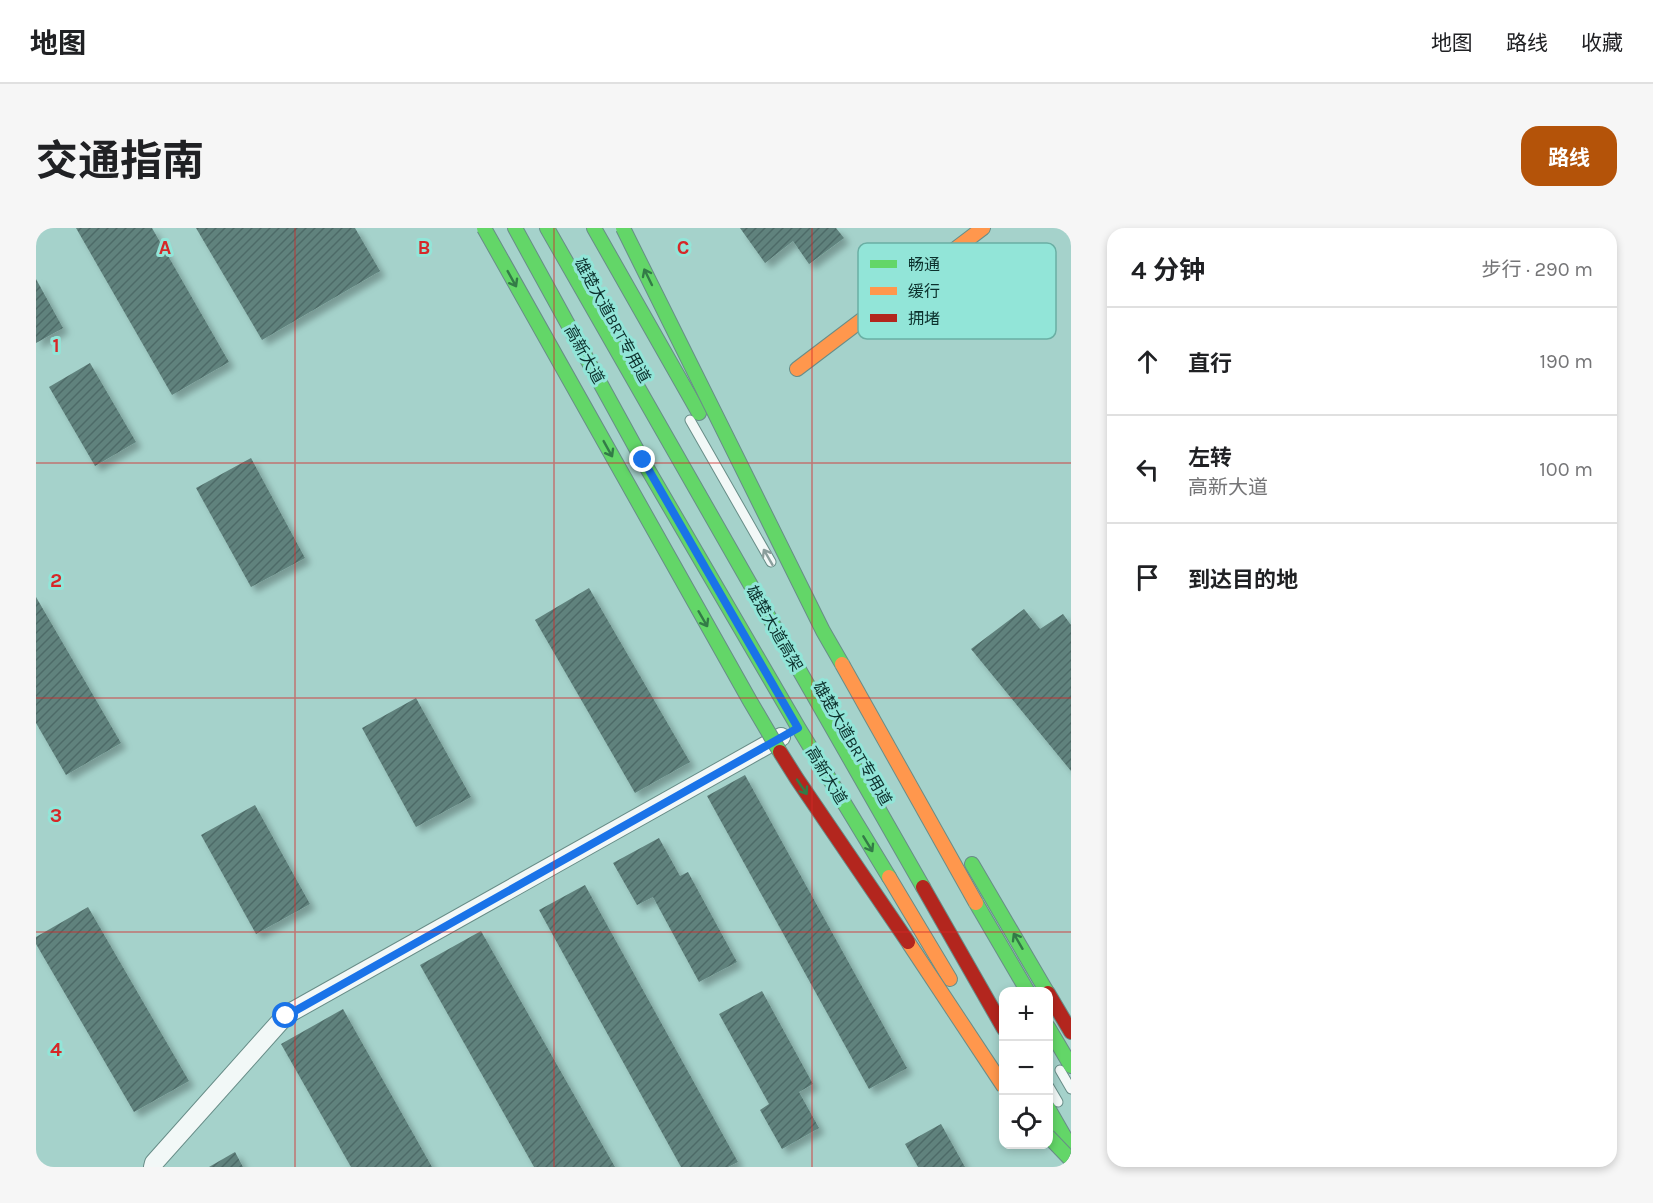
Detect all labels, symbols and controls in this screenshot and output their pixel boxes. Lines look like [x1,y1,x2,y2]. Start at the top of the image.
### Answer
text: 地图 [30,27,86,60]
text: 地图 [1431,31,1473,55]
text: 路线 [1506,31,1548,55]
text: 收藏 [1581,31,1623,55]
button: 路线 [1521,126,1617,186]
text: 交通指南 [36,136,204,186]
text: A [159,236,172,259]
text: B [418,236,430,259]
text: C [677,236,689,259]
legend [858,243,1056,339]
street label: 雄楚大道BRT专用道 [570,255,655,386]
text: 畅通 [908,255,940,274]
text: 4 分钟 [1131,255,1205,286]
text: 步行 · 290 m [1481,258,1593,281]
one-way arrow [642,269,653,287]
one-way arrow [507,270,519,287]
text: 缓行 [908,282,940,301]
text: 拥堵 [908,309,940,328]
street label: 高新大道 [561,322,608,387]
text: 1 [52,334,60,357]
icon: ahead [1131,345,1164,378]
text: 190 m [1539,350,1593,373]
text: 直行 [1188,351,1232,377]
one-way arrow [602,440,614,457]
text: 左转 [1188,445,1232,471]
route end [629,446,655,472]
icon: left [1131,453,1164,486]
text: 100 m [1539,458,1593,481]
text: 高新大道 [1188,476,1268,499]
one-way arrow [762,549,774,566]
icon: arrive [1131,561,1164,594]
text: 到达目的地 [1188,567,1298,593]
text: 2 [50,569,62,592]
street label: 雄楚大道高架 [742,582,807,675]
one-way arrow [698,610,710,627]
street label: 雄楚大道BRT专用道 [809,678,896,809]
street label: 高新大道 [802,743,851,808]
one-way arrow [796,778,808,795]
text: 3 [50,804,62,827]
one-way arrow [862,835,874,852]
one-way arrow [1011,933,1023,950]
map controls [999,987,1053,1149]
button: + [999,987,1053,1041]
route start [272,1002,298,1028]
text: 4 [50,1038,62,1061]
button: − [999,1041,1053,1095]
button: locate [999,1095,1053,1149]

